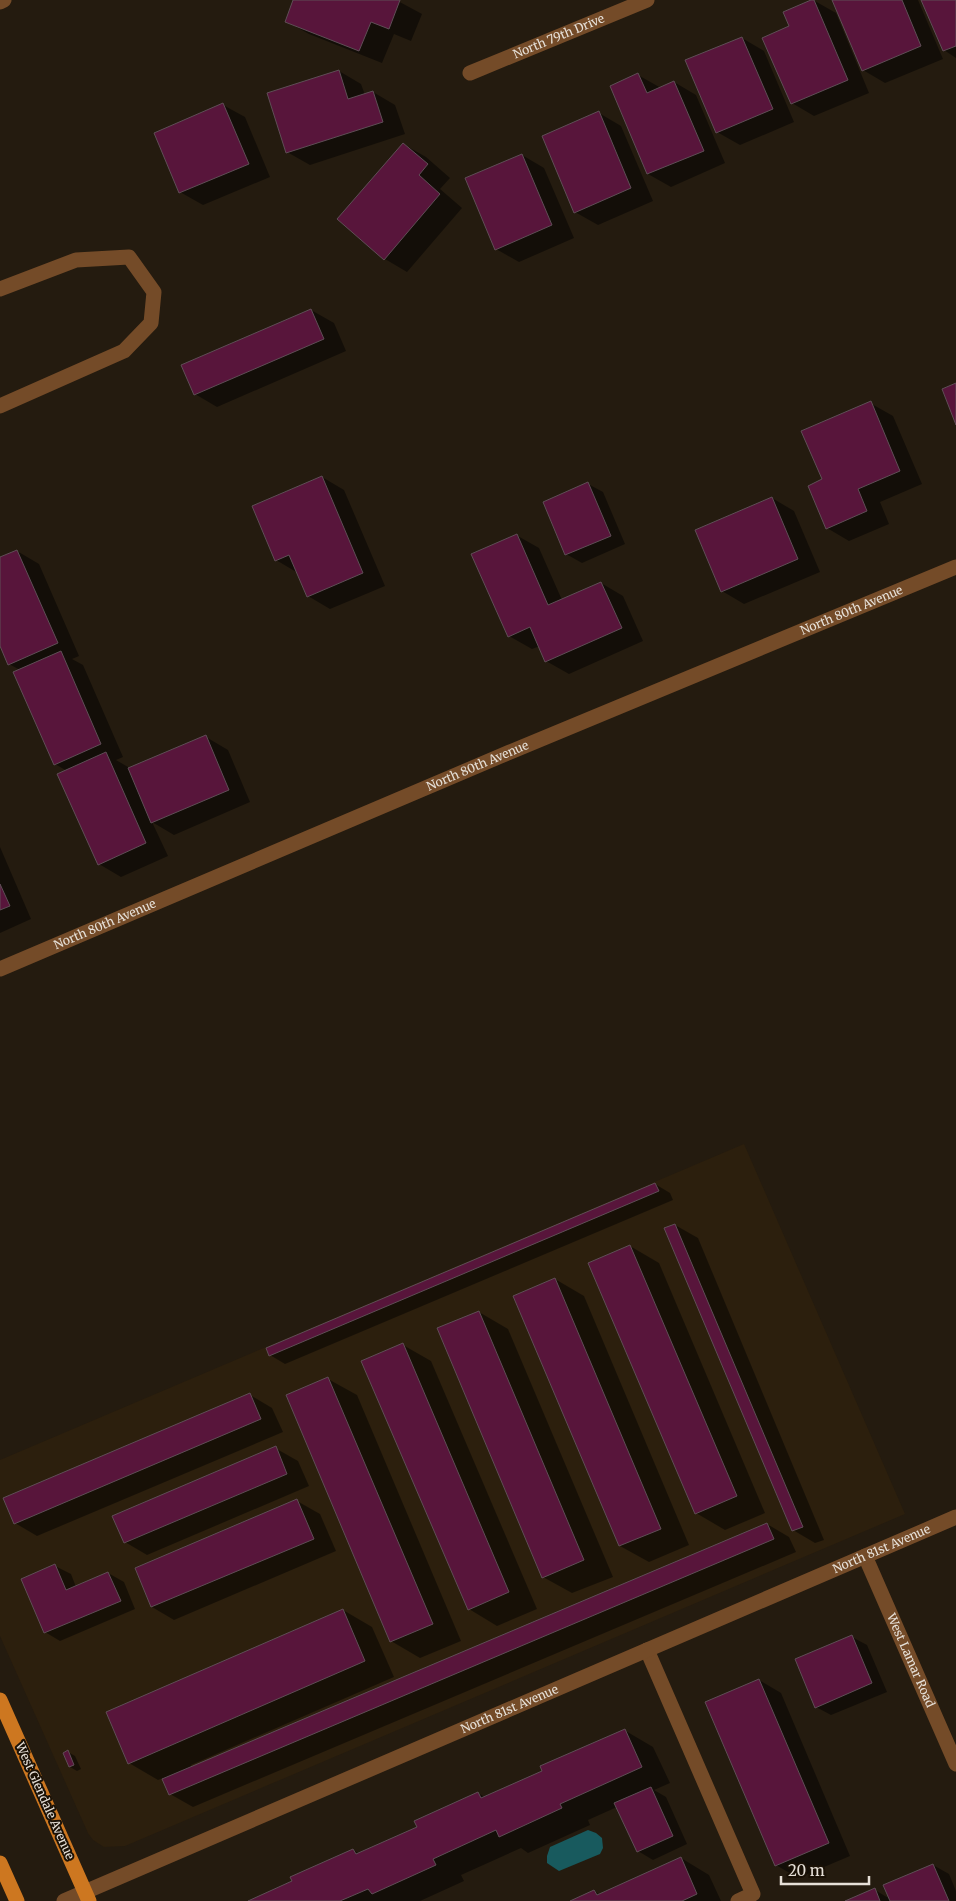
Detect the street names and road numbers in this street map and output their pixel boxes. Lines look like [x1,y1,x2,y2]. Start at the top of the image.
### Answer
street label: North 79th Drive [511,10,606,61]
street label: North 80th Avenue [798,582,905,638]
street label: North 80th Avenue [424,737,531,794]
street label: North 80th Avenue [51,896,158,952]
street label: North 81st Avenue [830,1521,932,1576]
street label: West Lamar Road [884,1610,938,1710]
street label: North 81st Avenue [458,1681,560,1736]
street label: West Glendale Avenue [12,1739,78,1862]

